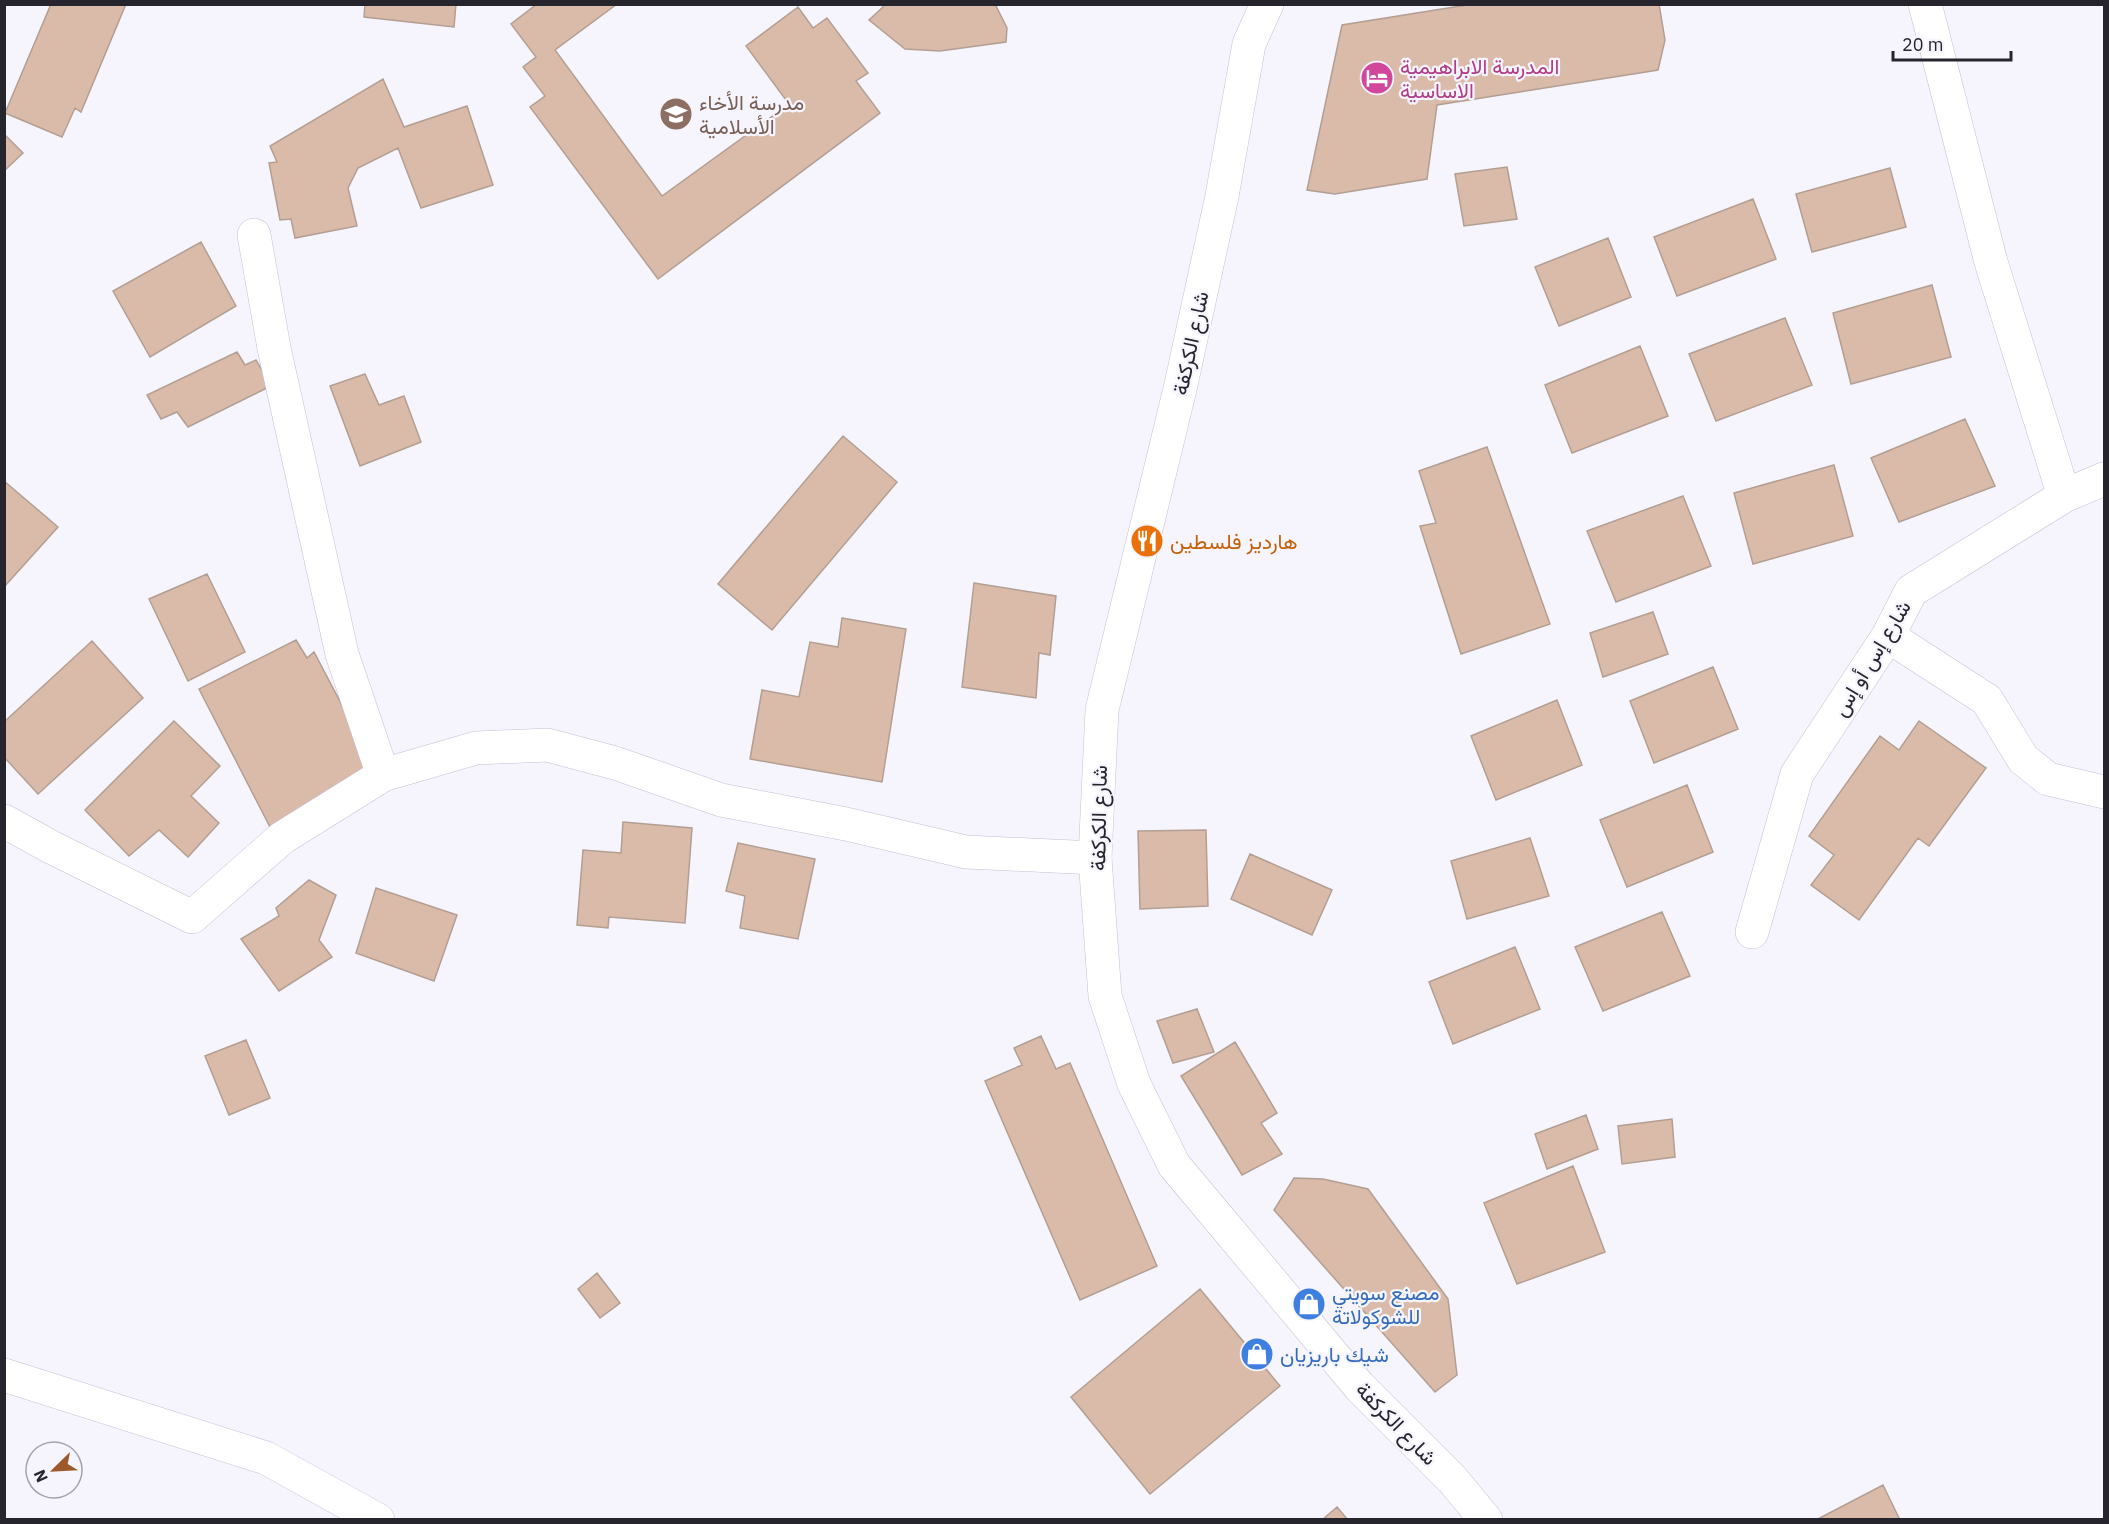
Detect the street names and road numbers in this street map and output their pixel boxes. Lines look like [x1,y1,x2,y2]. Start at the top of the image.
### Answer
street label: شارع الكركفة [1165,288,1216,398]
street label: شارع إس أو إس [1825,595,1918,722]
street label: شارع الكركفة [1083,765,1114,871]
street label: شارع الكركفة [1350,1375,1444,1471]

